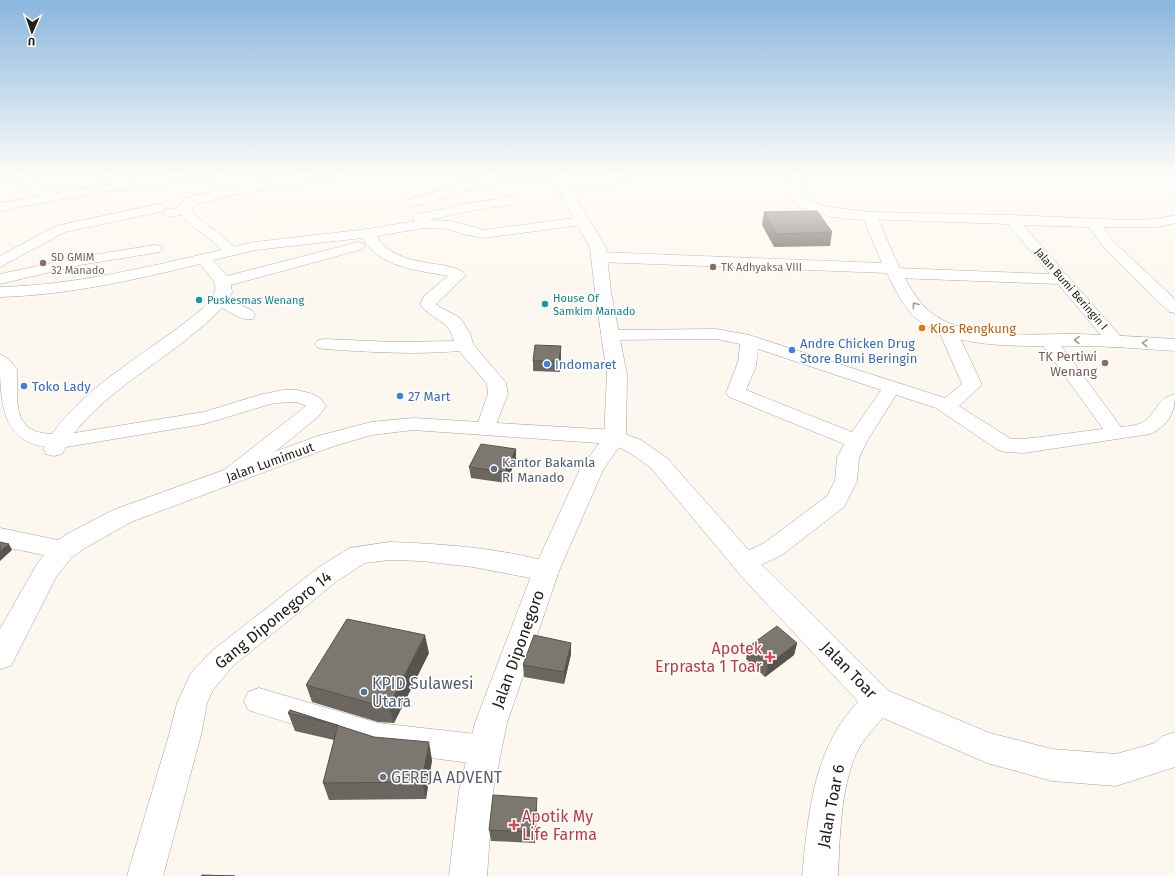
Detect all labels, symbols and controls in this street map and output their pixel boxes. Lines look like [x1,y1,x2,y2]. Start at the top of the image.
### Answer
north arrow [12,12,52,52]
text: U [28,35,35,48]
street label: Jalan Bumi Beringin I [1032,245,1110,333]
place label: SD GMIM 32 Manado [51,251,105,277]
marker: SD GMIM 32 Manado [38,258,48,268]
place label: TK Adhyaksa VIII [721,261,802,274]
marker: TK Adhyaksa VIII [708,262,718,272]
place label: House Of Samkim Manado [553,292,635,318]
place label: Puskesmas Wenang [207,294,304,307]
marker: Puskesmas Wenang [194,295,204,305]
marker: House Of Samkim Manado [540,299,550,309]
one-way arrow [913,302,920,309]
place label: Kios Rengkung [930,321,1016,336]
marker: Kios Rengkung [917,323,927,333]
place label: Andre Chicken Drug Store Bumi Beringin [800,336,917,366]
one-way arrow [1074,336,1080,345]
one-way arrow [1142,339,1149,348]
marker: Andre Chicken Drug Store Bumi Beringin [787,345,797,355]
place label: TK Pertiwi Wenang [1039,349,1097,379]
place label: Indomaret [555,357,617,372]
marker: TK Pertiwi Wenang [1100,358,1110,368]
marker: Indomaret [542,359,552,369]
place label: Toko Lady [32,379,91,394]
marker: Toko Lady [19,381,29,391]
place label: 27 Mart [408,389,451,404]
marker: 27 Mart [395,391,405,401]
street label: Jalan Lumimuut [224,439,316,485]
place label: Kantor Bakamla RI Manado [502,455,595,485]
marker: Kantor Bakamla RI Manado [489,464,499,474]
street label: Gang Diponegoro 14 [211,567,336,673]
street label: Jalan Diponegoro [488,587,548,711]
street label: Jalan Toar [817,638,881,703]
place label: Apotek Erprasta 1 Toar [655,639,763,676]
marker: Apotek Erprasta 1 Toar [765,652,775,662]
place label: KPID Sulawesi Utara [372,674,473,711]
marker: KPID Sulawesi Utara [359,687,369,697]
street label: Jalan Toar 6 [814,763,848,849]
place label: GEREJA ADVENT [391,768,503,787]
marker: GEREJA ADVENT [378,772,388,782]
place label: Apotik My Life Farma [522,807,597,844]
marker: Apotik My Life Farma [509,820,519,830]

